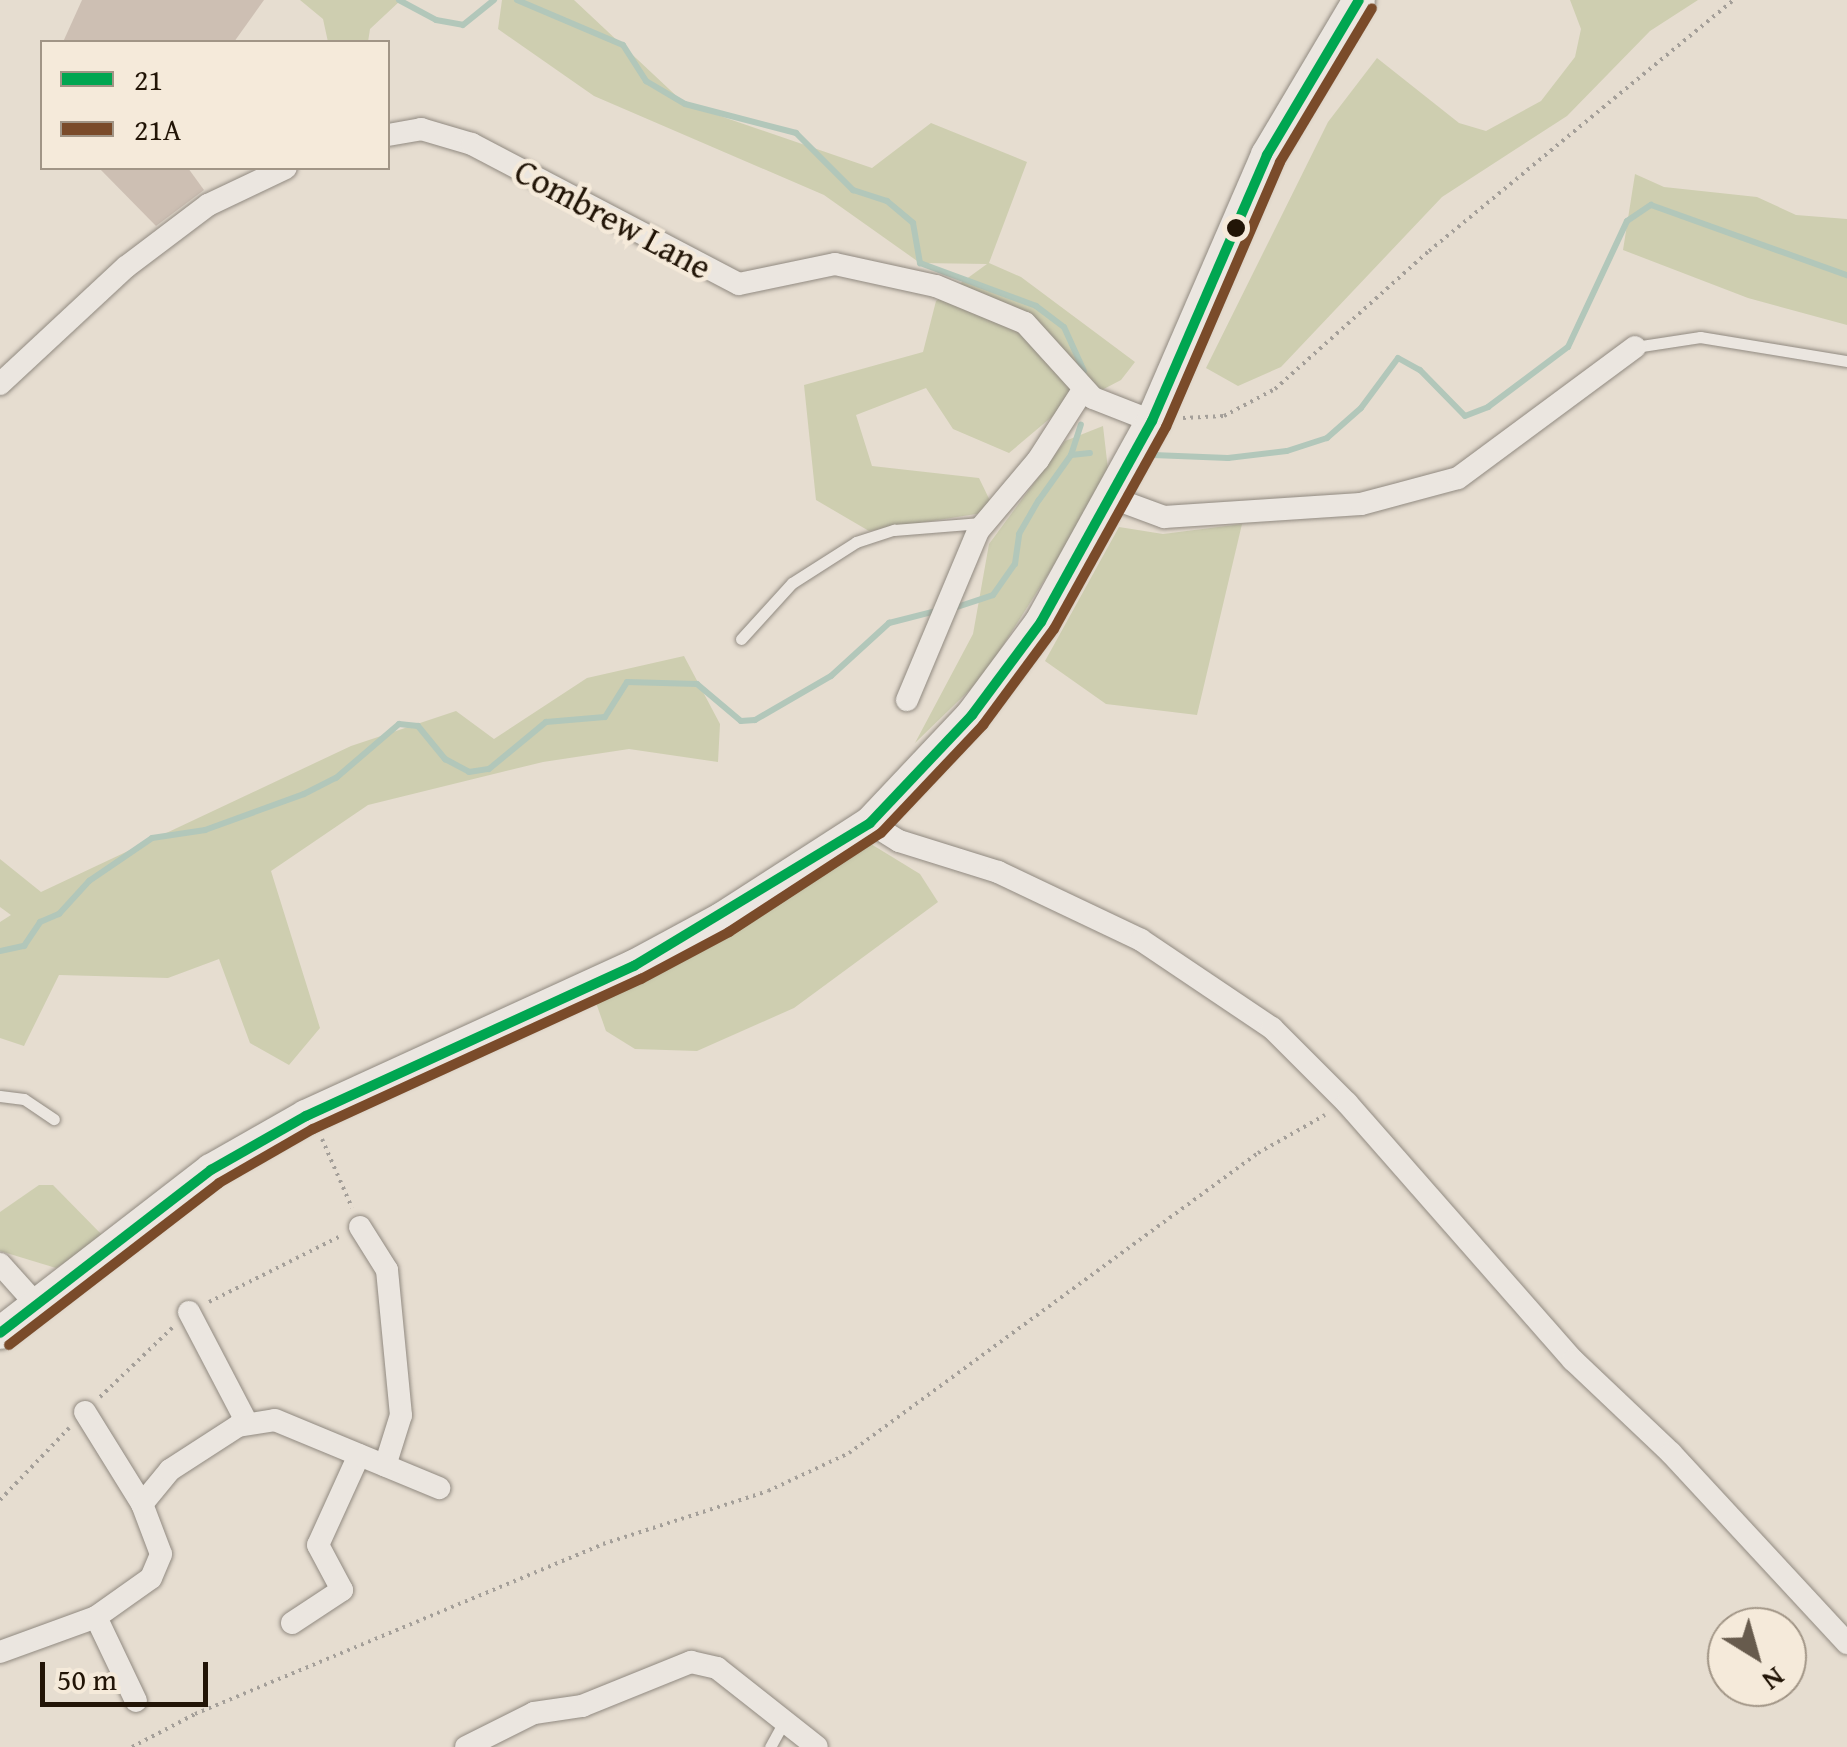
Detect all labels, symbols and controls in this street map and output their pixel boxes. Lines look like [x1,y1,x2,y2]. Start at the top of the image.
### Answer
legend [40,40,390,170]
text: 21 [134,57,163,101]
text: 21A [134,107,181,151]
street label: Combrew Lane [508,150,718,288]
unlabelled marker [1226,218,1246,238]
north arrow [1707,1607,1807,1707]
scale bar [45,1642,212,1704]
text: 50 m [57,1657,117,1701]
text: N [1754,1658,1794,1702]

